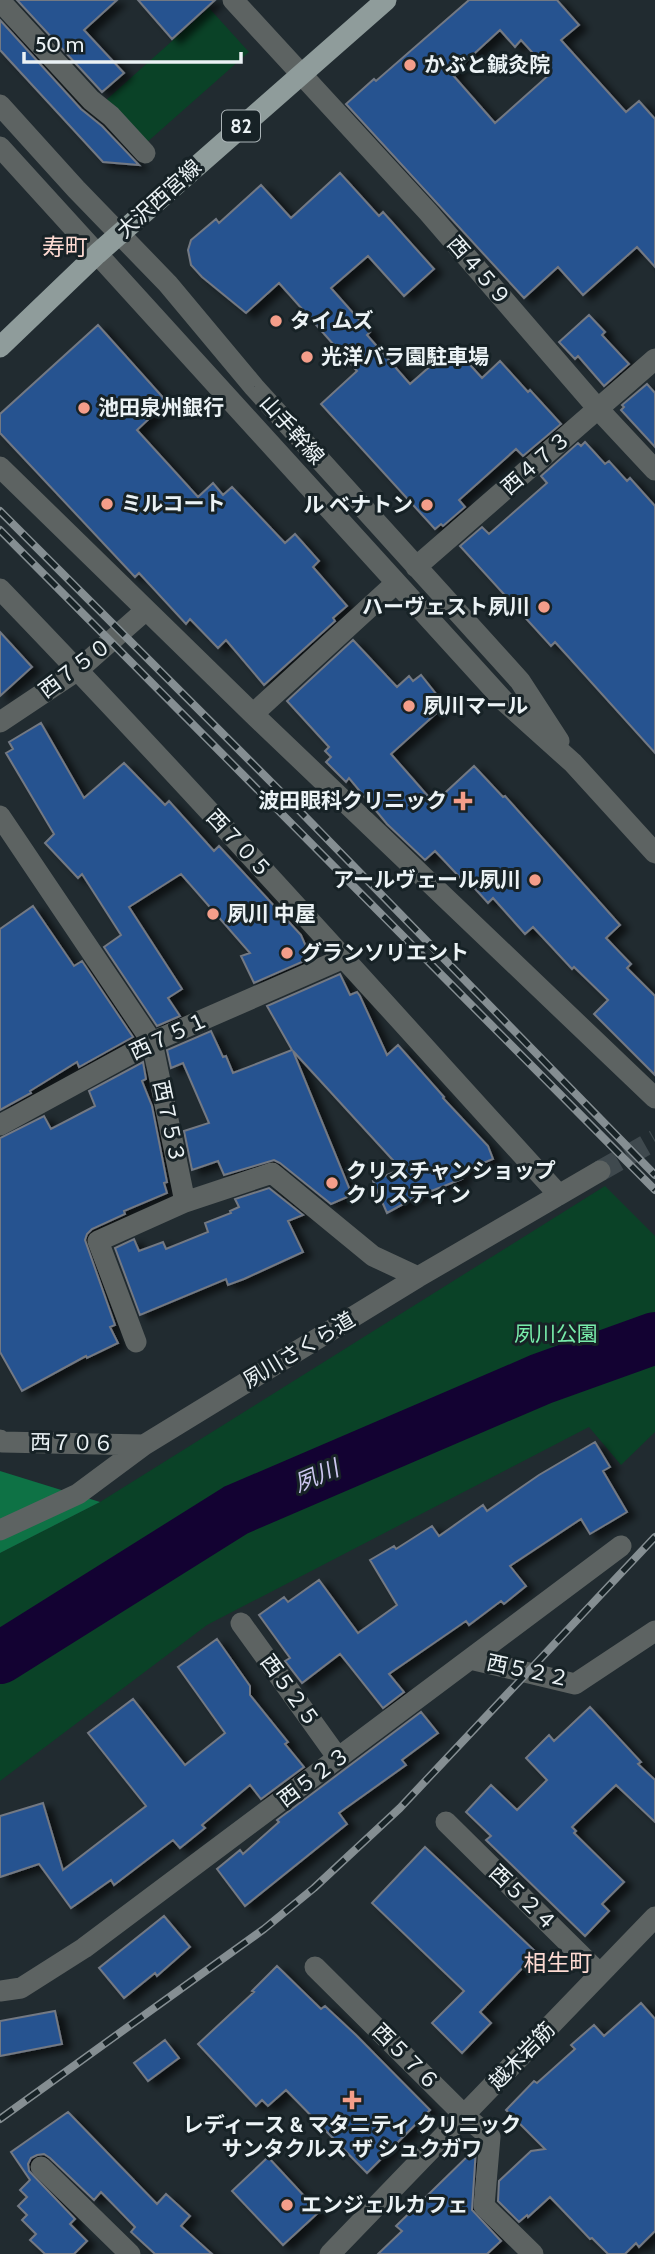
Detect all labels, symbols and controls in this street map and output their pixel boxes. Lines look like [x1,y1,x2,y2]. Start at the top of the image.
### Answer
scale bar [24,21,242,65]
text: 50 m [35,32,84,57]
place label: かぶと鍼灸院 [424,52,550,77]
marker: かぶと鍼灸院 [402,57,418,73]
road number: 82 [222,110,260,142]
street label: 大沢西宮線 [111,154,206,243]
street label: 西４５９ [442,231,516,311]
district label: 寿町 [42,233,88,261]
place label: タイムズ [290,308,374,333]
marker: タイムズ [268,313,284,329]
place label: 光洋バラ園駐車場 [321,344,489,369]
marker: 光洋バラ園駐車場 [299,349,315,365]
street label: 山手幹線 [255,390,330,469]
place label: 池田泉州銀行 [98,395,224,420]
marker: 池田泉州銀行 [76,400,92,416]
street label: 西４７３ [496,426,576,500]
place label: ミルコート [121,491,226,516]
place label: ル ベナトン [303,492,413,517]
marker: ミルコート [99,496,115,512]
marker: ル ベナトン [419,497,435,513]
place label: ハーヴェスト夙川 [362,594,530,619]
marker: ハーヴェスト夙川 [536,599,552,615]
street label: 西７５０ [34,632,116,703]
place label: 夙川マール [423,693,528,718]
marker: 夙川マール [401,698,417,714]
place label: 波田眼科クリニック [258,788,447,813]
marker: 波田眼科クリニック [453,791,473,811]
street label: 西７０５ [202,804,277,883]
place label: アールヴェール夙川 [333,867,521,892]
marker: アールヴェール夙川 [527,872,543,888]
place label: 夙川 中屋 [227,901,316,926]
marker: 夙川 中屋 [205,906,221,922]
place label: グランソリエント [301,940,469,965]
marker: グランソリエント [279,945,295,961]
street label: 西７５１ [125,1006,212,1065]
street label: 西７５３ [149,1078,190,1166]
place label: クリスチャンショップ クリスティン [346,1158,556,1207]
marker: クリスチャンショップ クリスティン [324,1175,340,1191]
street label: 夙川さくら道 [238,1306,359,1393]
park label: 夙川公園 [514,1321,598,1346]
street label: 西７０６ [30,1429,114,1456]
water label: 夙川 [289,1453,345,1498]
street label: 西５２５ [256,1649,325,1732]
street label: 西５２２ [484,1650,572,1691]
street label: 西５２３ [273,1741,355,1812]
street label: 西５２４ [484,1859,562,1936]
district label: 相生町 [524,1949,593,1977]
street label: 越木岩筋 [483,2017,560,2095]
street label: 西５７６ [368,2018,445,2095]
marker: レディース & マタニティ クリニック サンタクルス ザ シュクガワ [342,2090,362,2110]
place label: レディース & マタニティ クリニック サンタクルス ザ シュクガワ [183,2112,521,2161]
place label: エンジェルカフェ [301,2192,468,2217]
marker: エンジェルカフェ [279,2197,295,2213]

